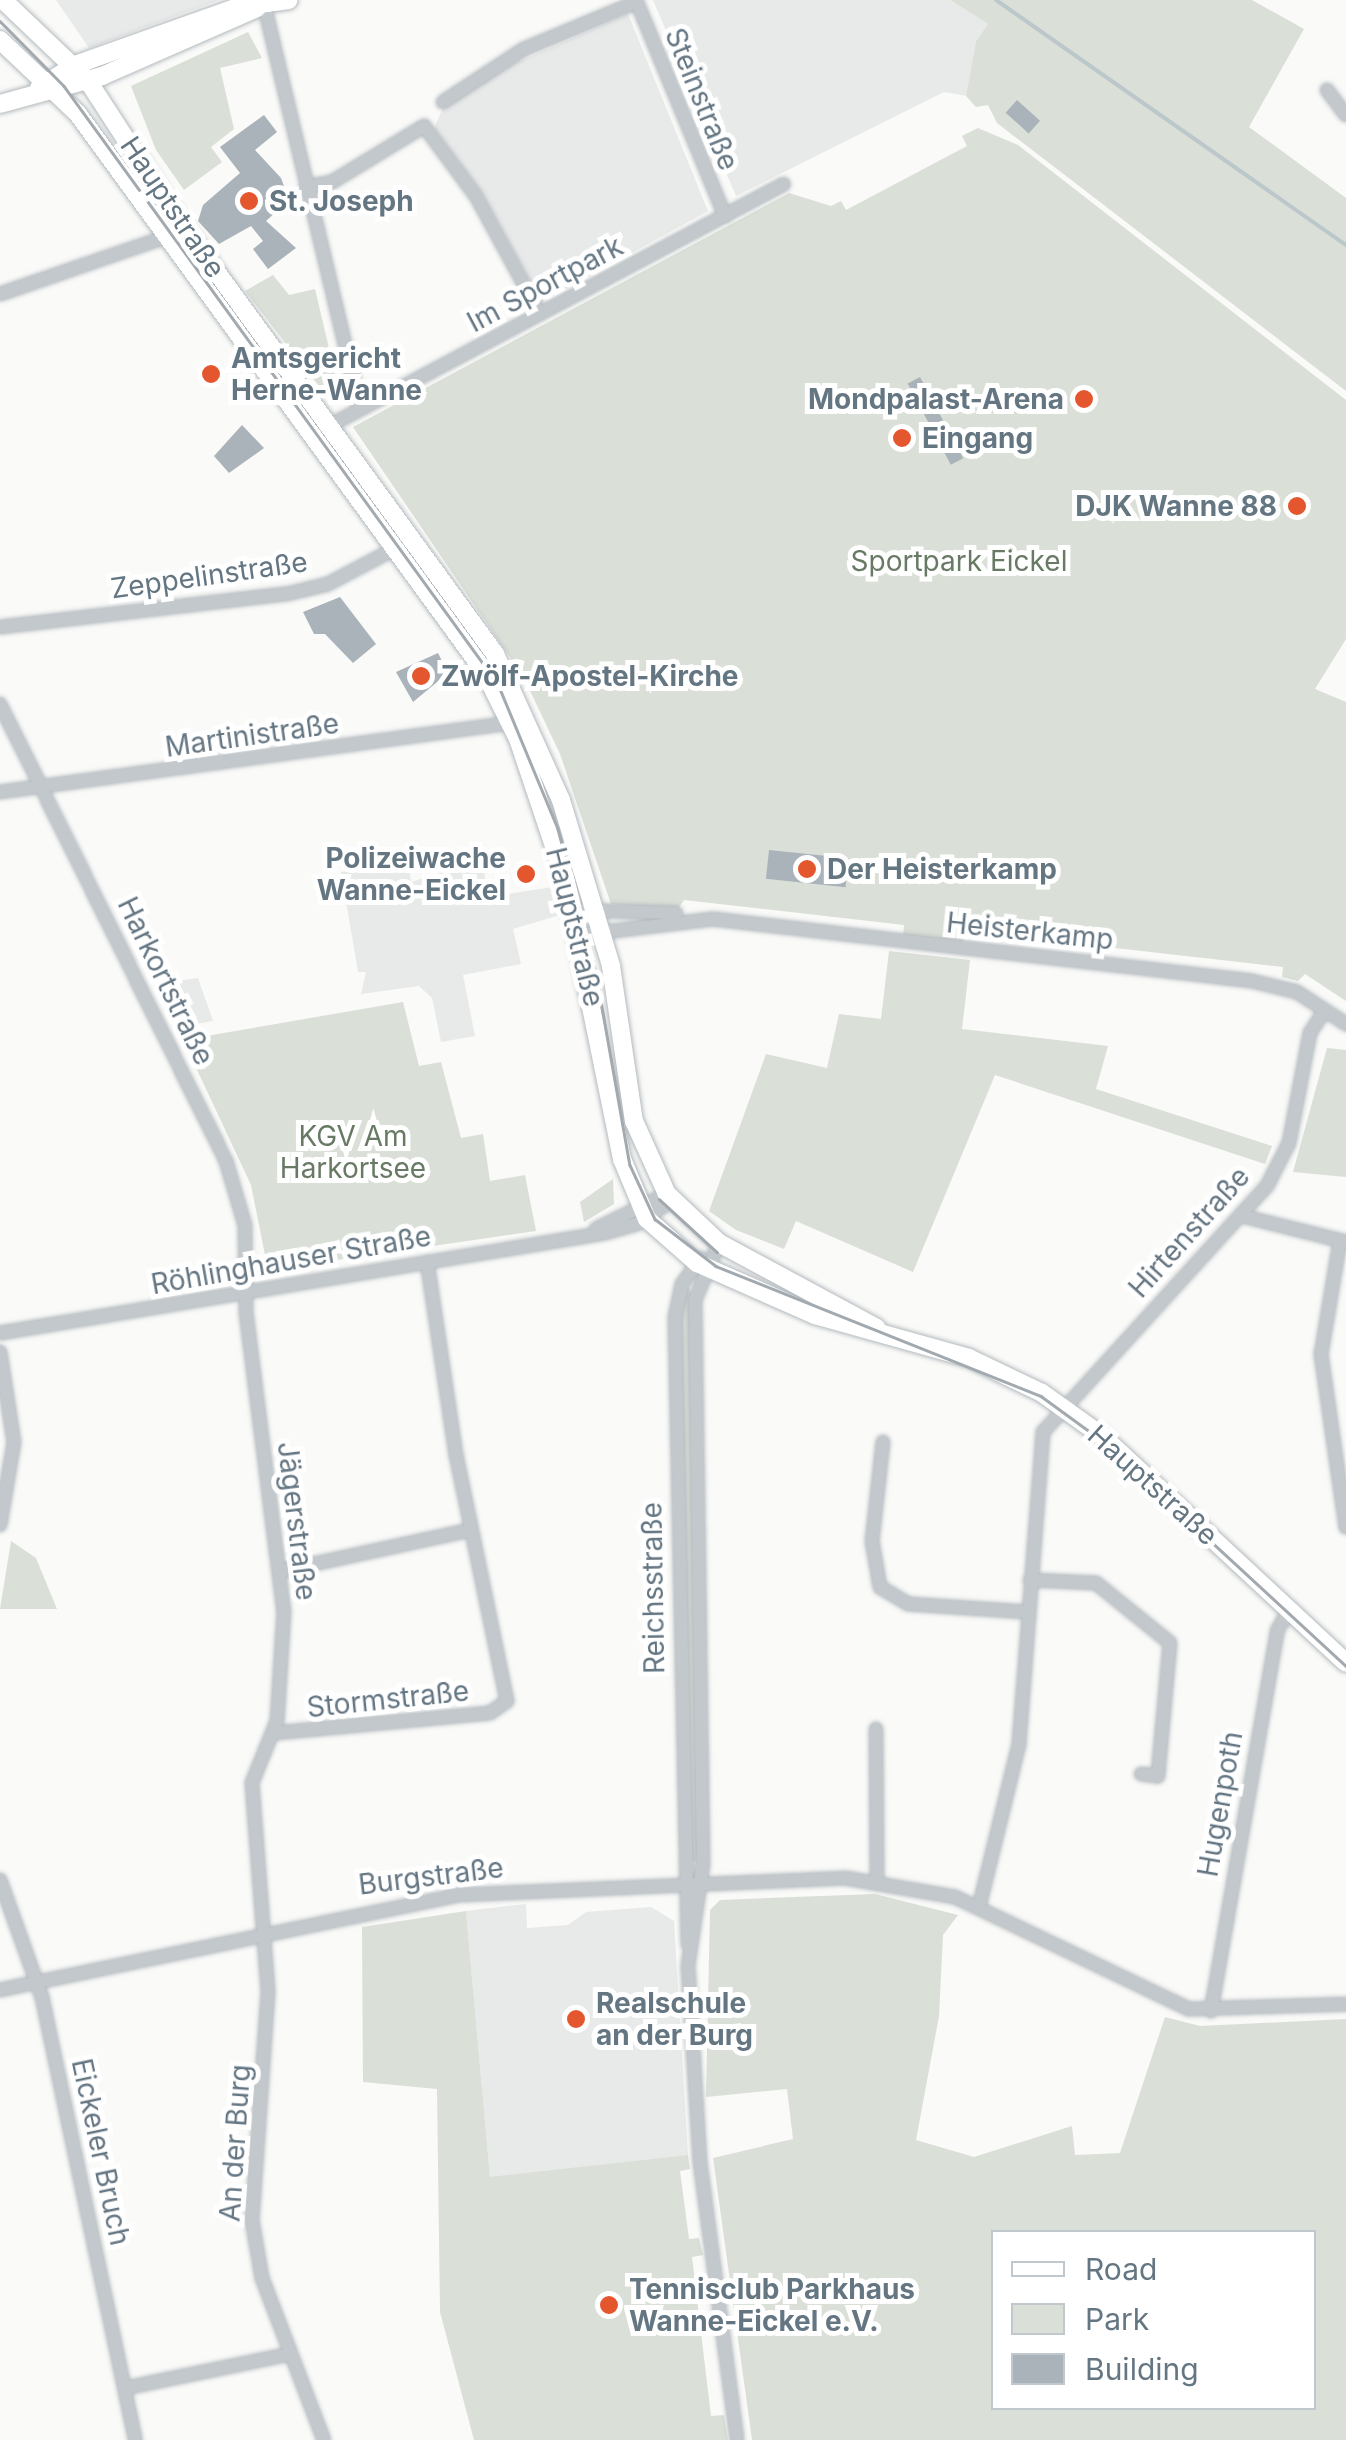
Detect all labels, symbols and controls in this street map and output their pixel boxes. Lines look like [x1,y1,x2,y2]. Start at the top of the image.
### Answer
street label: Steinstraße [658,23,746,175]
street label: Hauptstraße [114,130,232,284]
place label: St. Joseph [269,184,415,218]
marker: St. Joseph [238,190,260,212]
street label: Im Sportpark [461,229,629,339]
place label: Amtsgericht Herne-Wanne [231,341,422,407]
marker: Amtsgericht Herne-Wanne [200,363,222,385]
place label: Mondpalast-Arena [808,382,1064,416]
marker: Mondpalast-Arena [1073,388,1095,410]
place label: Eingang [922,421,1033,455]
marker: Eingang [891,427,913,449]
place label: DJK Wanne 88 [1075,489,1277,523]
marker: DJK Wanne 88 [1286,495,1308,517]
park label: Sportpark Eickel [851,544,1067,578]
street label: Zeppelinstraße [108,545,310,605]
place label: Zwölf-Apostel-Kirche [441,659,738,693]
marker: Zwölf-Apostel-Kirche [410,665,432,687]
street label: Martinistraße [163,706,341,764]
place label: Polizeiwache Wanne-Eickel [317,841,506,907]
street label: Hauptstraße [539,844,611,1010]
place label: Der Heisterkamp [827,852,1057,886]
marker: Der Heisterkamp [796,858,818,880]
marker: Polizeiwache Wanne-Eickel [515,863,537,885]
street label: Harkortstraße [111,892,221,1070]
street label: Heisterkamp [945,906,1115,956]
park label: KGV Am Harkortsee [280,1119,426,1185]
street label: Hirtenstraße [1122,1160,1256,1304]
street label: Röhlinghauser Straße [148,1219,434,1301]
street label: Hauptstraße [1081,1418,1225,1552]
street label: Jägerstraße [271,1440,323,1602]
street label: Reichsstraße [635,1502,671,1674]
street label: Stormstraße [305,1674,471,1724]
street label: Hugenpoth [1191,1729,1249,1879]
street label: Burgstraße [357,1850,505,1902]
place label: Realschule an der Burg [596,1986,753,2052]
marker: Realschule an der Burg [565,2008,587,2030]
street label: Eickeler Bruch [65,2056,137,2248]
street label: An der Burg [213,2063,257,2223]
legend [991,2230,1316,2410]
text: Road [1085,2251,1157,2287]
place label: Tennisclub Parkhaus Wanne-Eickel e.V. [629,2272,915,2338]
marker: Tennisclub Parkhaus Wanne-Eickel e.V. [598,2294,620,2316]
text: Park [1085,2301,1149,2337]
text: Building [1085,2351,1199,2387]

